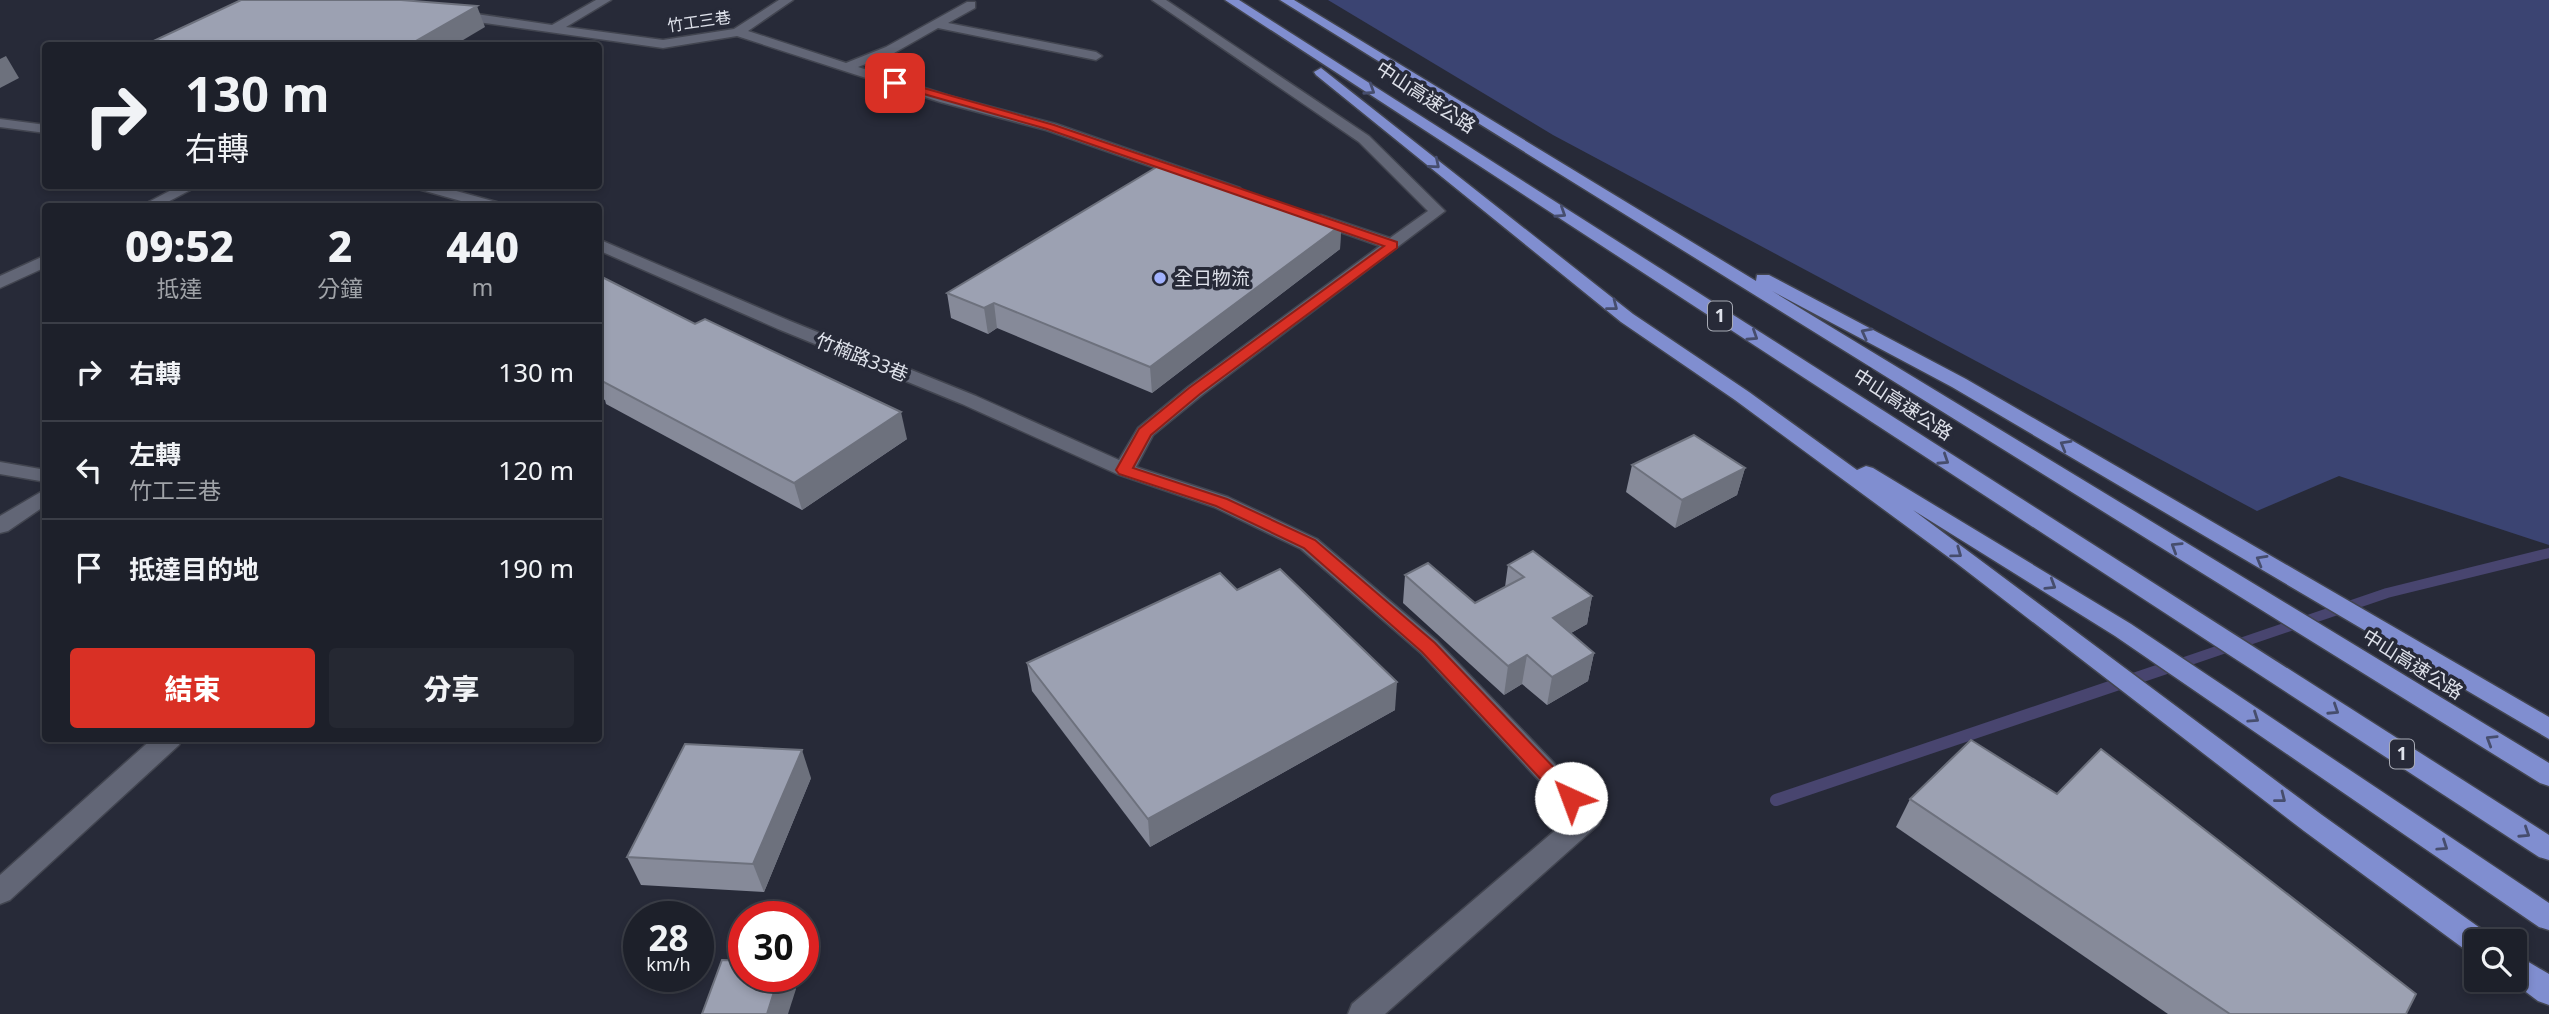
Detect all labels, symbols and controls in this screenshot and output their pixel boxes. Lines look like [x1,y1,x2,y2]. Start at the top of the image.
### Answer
street label: 竹工三巷 [666,6,732,36]
pin [865,53,925,113]
street label: 中山高速公路 [1371,55,1481,139]
text: 130 m [185,60,330,126]
icon: arrive [876,64,914,102]
icon: right [70,70,161,161]
one-way arrow [1363,82,1376,95]
text: 右轉 [185,126,249,169]
one-way arrow [1427,156,1440,168]
one-way arrow [1554,205,1567,218]
text: 09:52 [125,217,234,274]
text: 2 [328,217,352,274]
text: 440 [446,218,519,275]
place label: 全日物流 [1174,265,1250,291]
marker: 全日物流 [1152,270,1168,286]
text: m [472,271,493,303]
text: 抵達 [157,272,203,304]
text: 分鐘 [317,272,363,304]
one-way arrow [1605,298,1617,311]
road number: 1 [1708,302,1732,330]
street label: 竹楠路33巷 [812,327,912,387]
one-way arrow [1745,328,1758,341]
one-way arrow [1861,328,1873,342]
icon: right [70,353,108,391]
text: 130 m [498,354,574,390]
text: 右轉 [129,355,181,391]
street label: 中山高速公路 [1848,362,1958,446]
text: 左轉 [129,436,181,472]
one-way arrow [2059,440,2072,453]
icon: left [70,451,108,489]
one-way arrow [1936,451,1949,464]
text: 120 m [498,452,574,488]
text: 竹工三巷 [129,474,221,506]
one-way arrow [2171,543,2184,556]
one-way arrow [1949,544,1962,557]
icon: arrive [70,549,108,587]
text: 190 m [498,550,574,586]
text: 抵達目的地 [129,551,259,587]
one-way arrow [2255,555,2268,568]
one-way arrow [2043,576,2056,589]
street label: 中山高速公路 [2358,623,2468,705]
button: 結束 [70,648,315,728]
button: 分享 [329,648,574,728]
one-way arrow [2326,702,2339,715]
one-way arrow [2247,709,2260,722]
one-way arrow [2485,736,2498,749]
road number: 1 [2390,740,2414,768]
position arrow [1534,761,1608,835]
one-way arrow [2274,790,2286,803]
one-way arrow [2517,825,2530,838]
one-way arrow [2435,837,2448,850]
speed limit sign: 30 [728,901,819,992]
text: 28 [648,914,689,961]
map controls [2464,929,2527,992]
button: search [2464,929,2527,992]
text: km/h [646,952,691,976]

